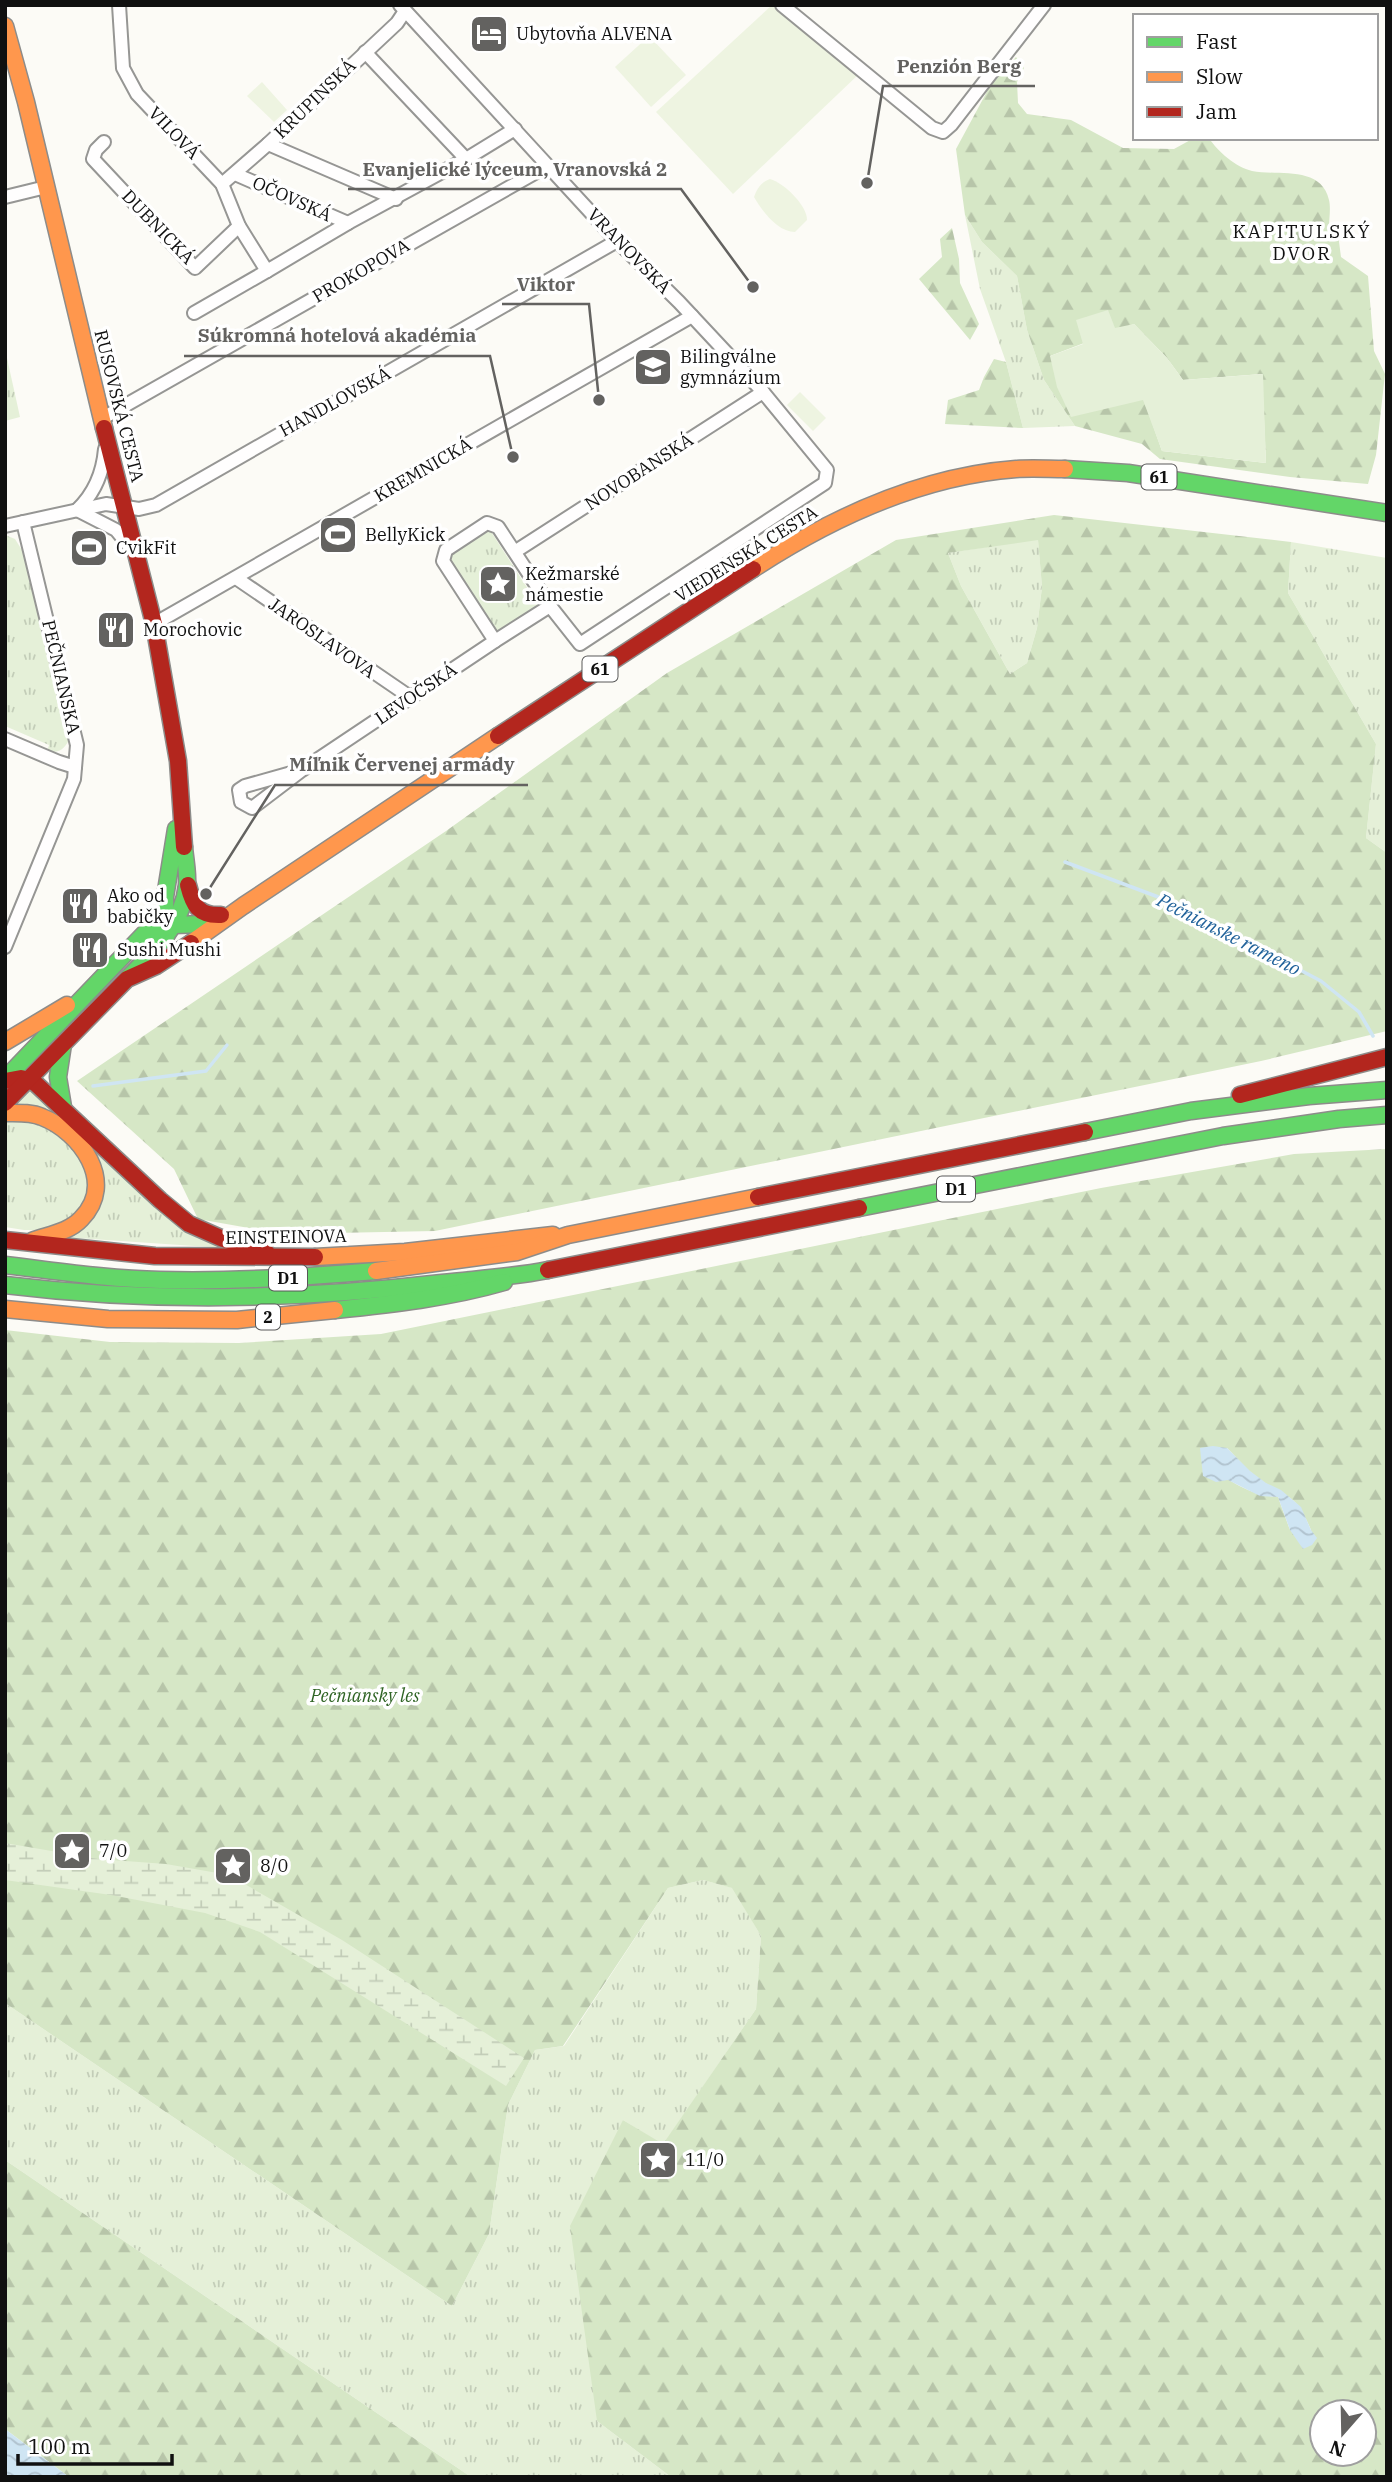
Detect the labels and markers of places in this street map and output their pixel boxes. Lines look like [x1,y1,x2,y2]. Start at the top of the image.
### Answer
hotel icon: Ubytovňa ALVENA [468,13,510,55]
place label: Ubytovňa ALVENA [516,22,673,45]
callout: Penzión Berg [883,46,1035,86]
callout: Evanjelické lýceum, Vranovská 2 [348,149,681,189]
callout: Viktor [502,264,589,304]
callout: Súkromná hotelová akadémia [184,316,490,356]
place label: Bilingválne gymnázium [680,345,781,389]
school or university icon: Bilingválne gymnázium [632,346,674,388]
sports icon: BellyKick [317,514,359,556]
place label: BellyKick [365,523,446,546]
sports icon: CvikFit [68,527,110,569]
place label: CvikFit [116,536,176,559]
place label: Kežmarské námestie [525,562,620,606]
place icon: Kežmarské námestie [477,563,519,605]
restaurant icon: Morochovic [95,609,137,651]
place label: Morochovic [143,618,242,641]
callout: Míľnik Červenej armády [275,745,528,785]
place label: Ako od babičky [107,884,174,928]
restaurant icon: Ako od babičky [59,885,101,927]
restaurant icon: Sushi Mushi [69,929,111,971]
place label: Sushi Mushi [117,938,221,961]
place icon: 7/0 [51,1830,93,1872]
place label: 7/0 [99,1839,127,1862]
place icon: 8/0 [212,1845,254,1887]
place label: 8/0 [260,1854,288,1877]
place icon: 11/0 [637,2139,679,2181]
place label: 11/0 [685,2148,724,2171]

